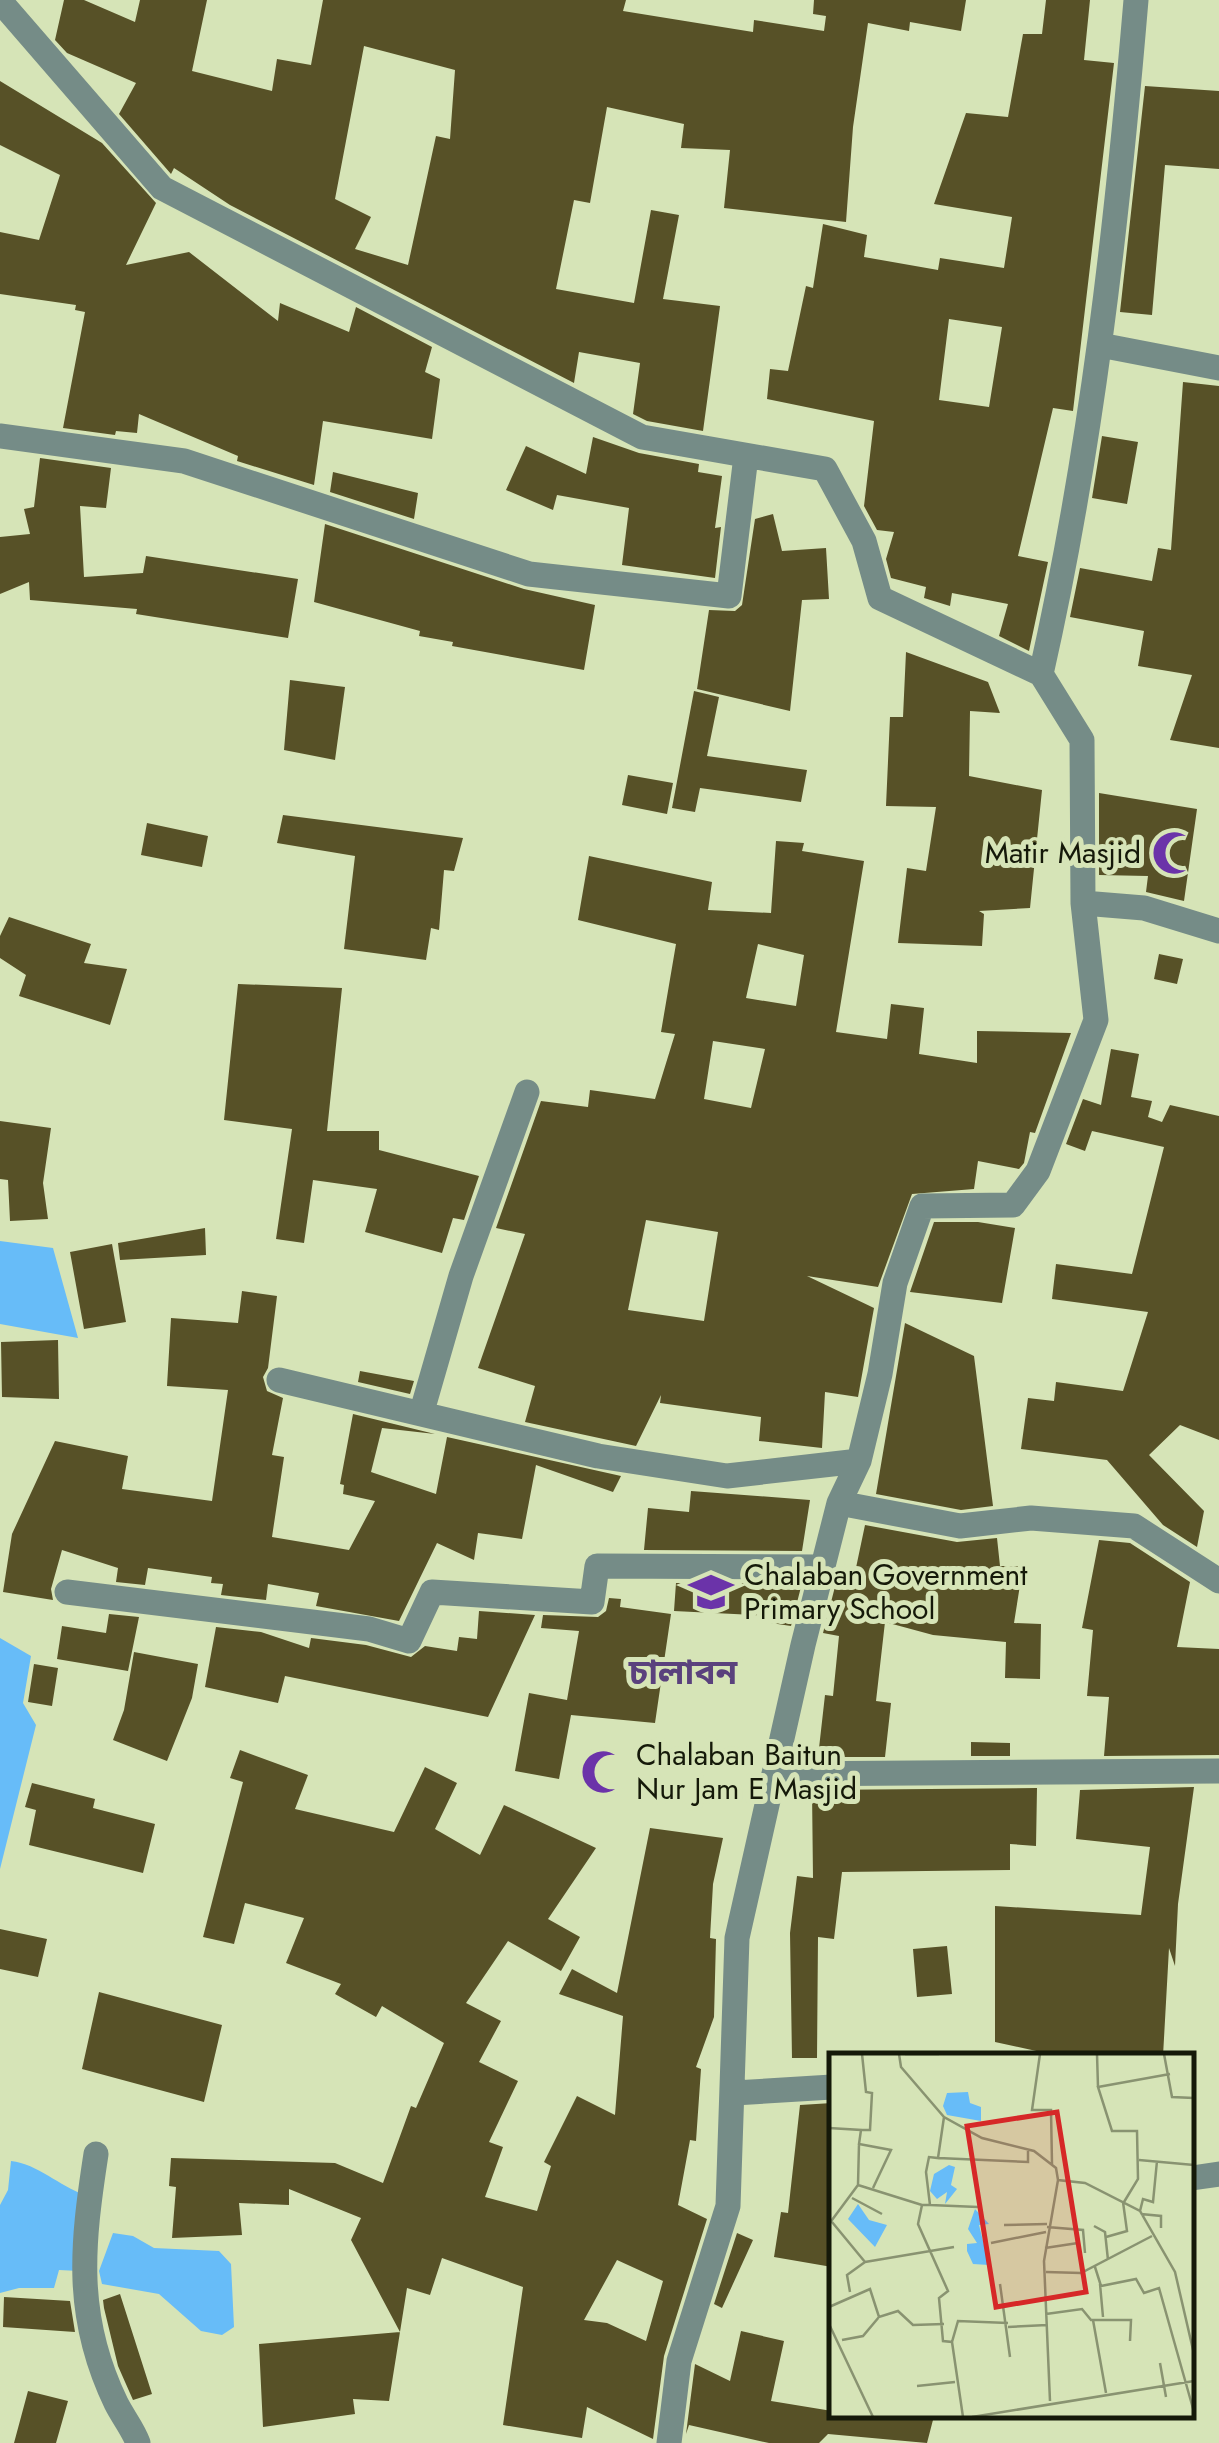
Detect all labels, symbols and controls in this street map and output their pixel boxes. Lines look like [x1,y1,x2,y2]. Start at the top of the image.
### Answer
mosque icon: Matir Masjid [1150,829,1198,877]
place label: Matir Masjid [985,831,1141,874]
place label: Chalaban Government Primary School [744,1553,1028,1630]
school or university icon: Chalaban Government Primary School [687,1568,735,1616]
district label: চালাবন [628,1647,739,1697]
place label: Chalaban Baitun Nur Jam E Masjid [636,1733,857,1810]
mosque icon: Chalaban Baitun Nur Jam E Masjid [579,1748,627,1796]
inset map [829,2053,1194,2418]

